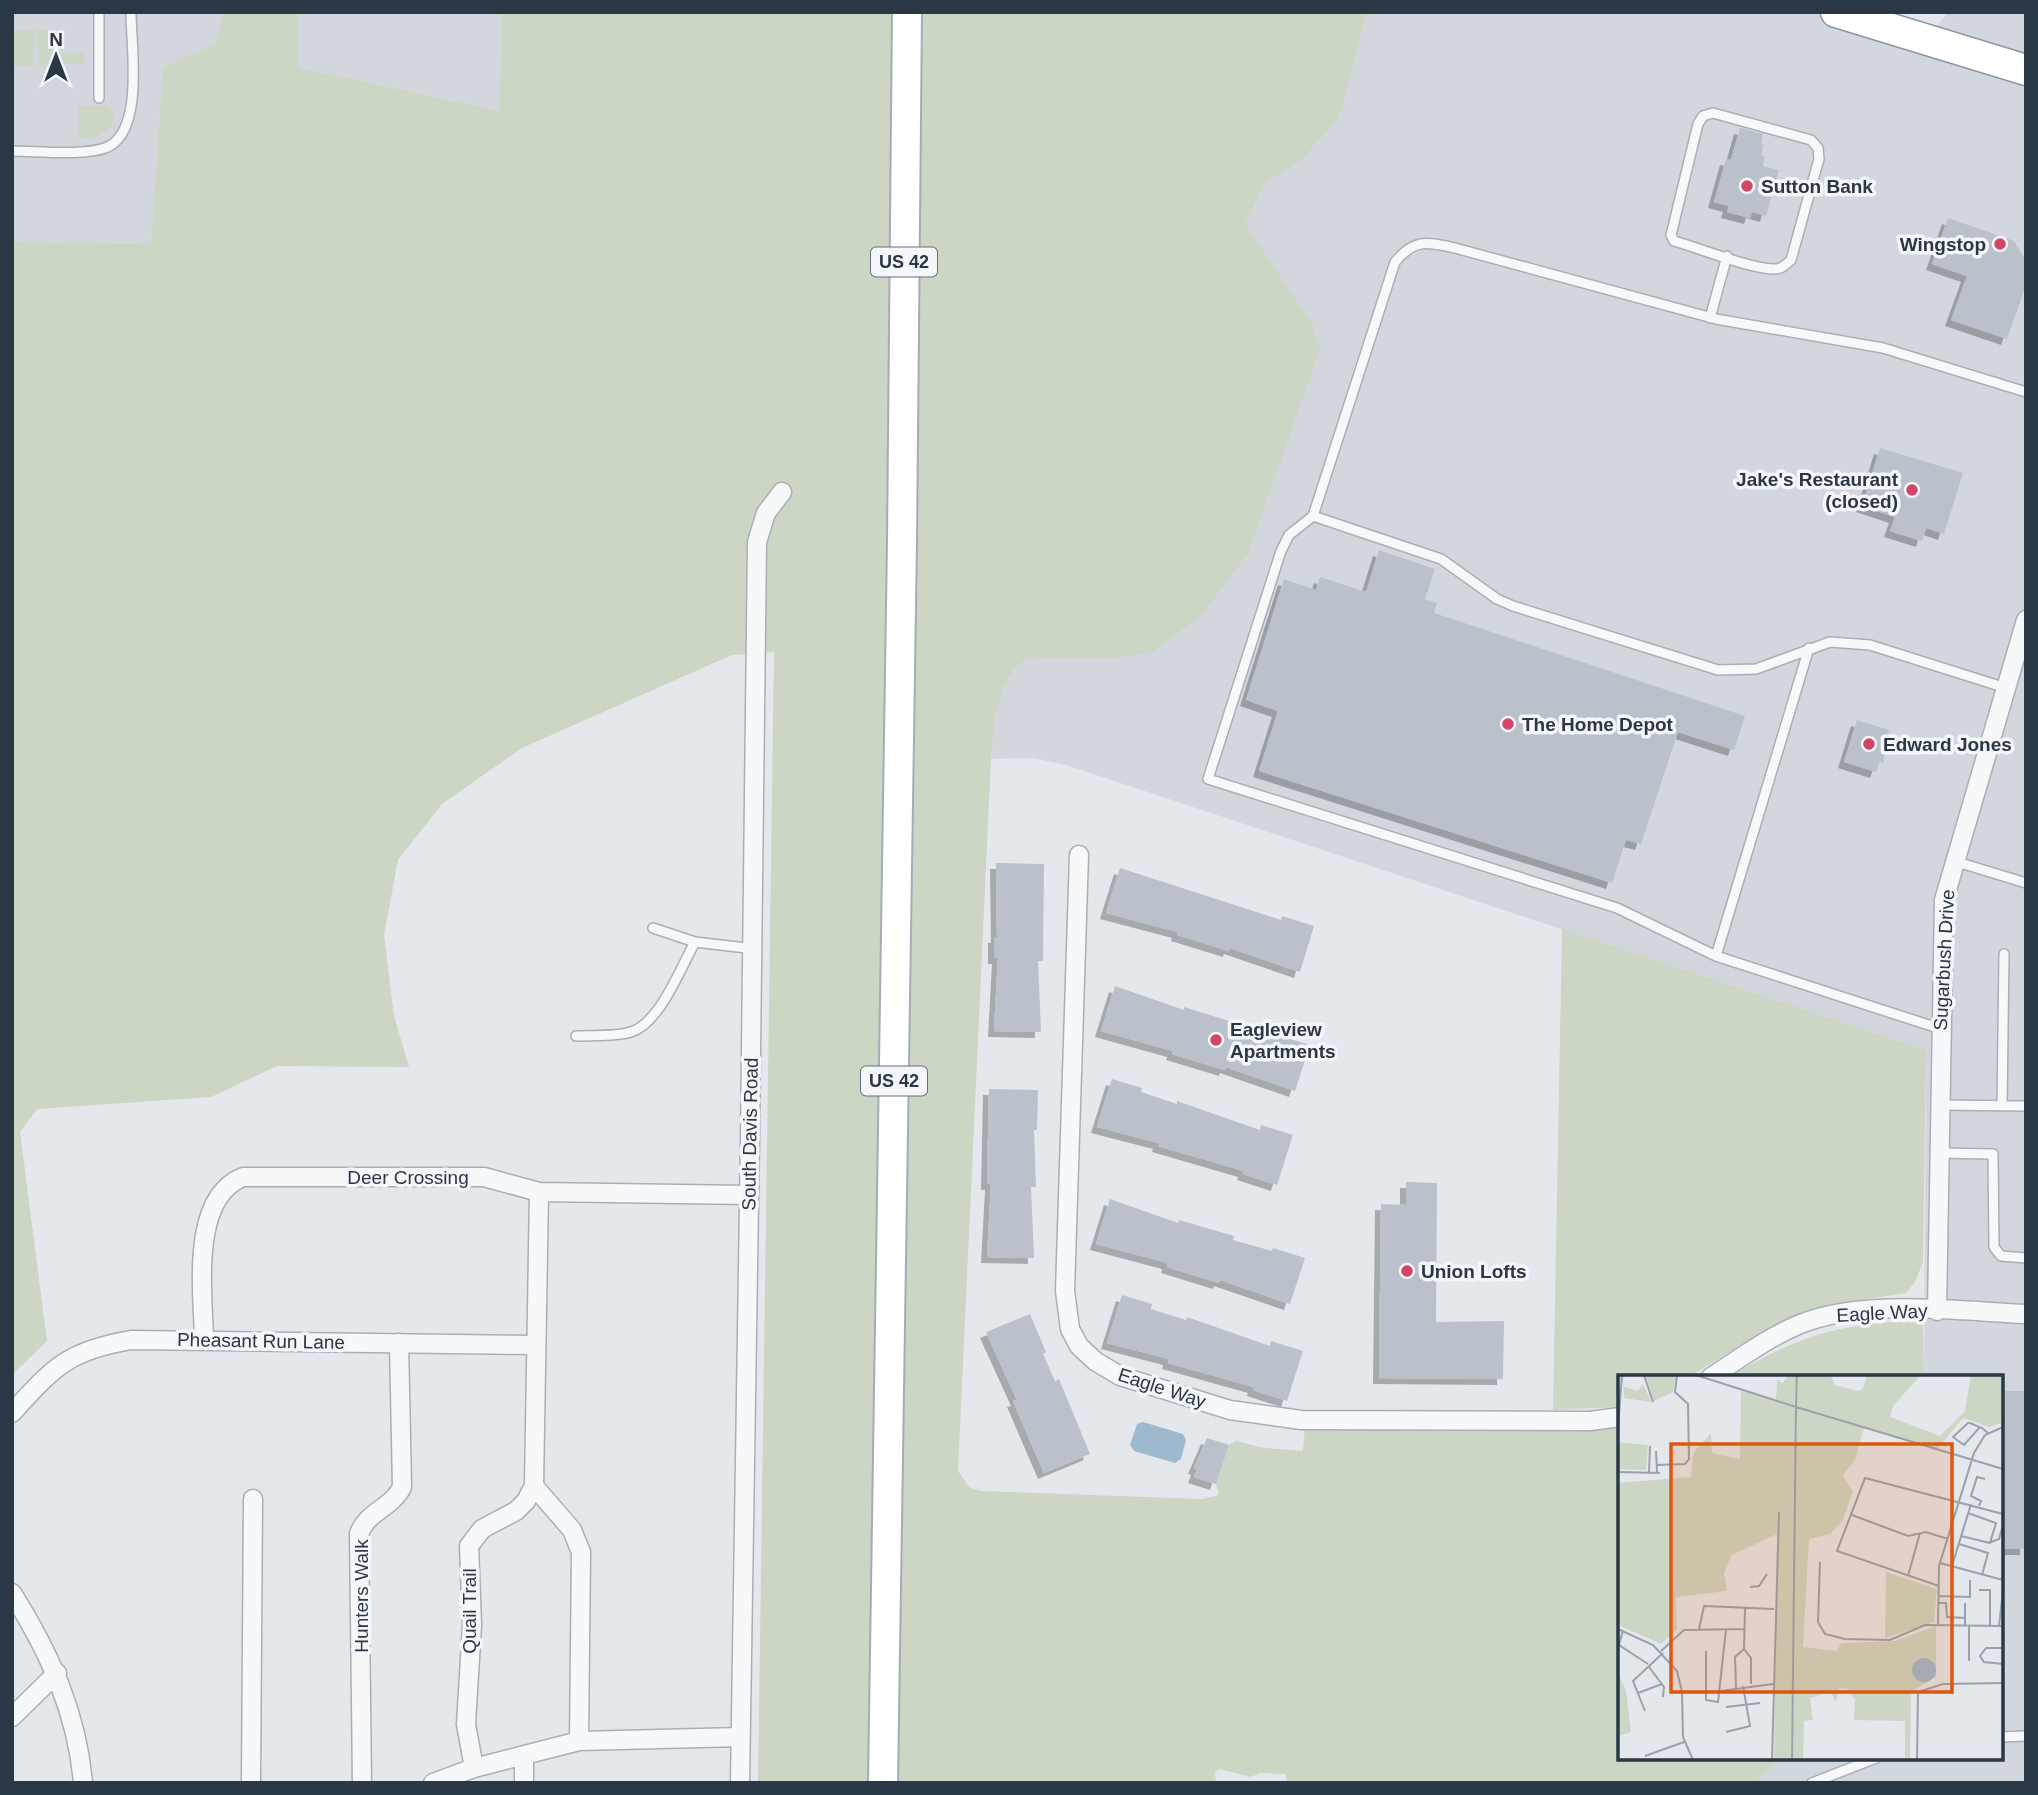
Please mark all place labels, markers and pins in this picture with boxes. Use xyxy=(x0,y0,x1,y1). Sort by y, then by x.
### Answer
place label: Sutton Bank xyxy=(1761,176,1873,197)
marker: Sutton Bank xyxy=(1739,178,1755,194)
place label: Wingstop xyxy=(1900,234,1986,255)
marker: Wingstop xyxy=(1992,236,2008,252)
place label: Jake's Restaurant (closed) xyxy=(1736,469,1899,512)
marker: Jake's Restaurant (closed) xyxy=(1904,482,1920,498)
place label: The Home Depot xyxy=(1522,714,1674,735)
marker: The Home Depot xyxy=(1500,716,1516,732)
place label: Edward Jones xyxy=(1883,734,2012,755)
marker: Edward Jones xyxy=(1861,736,1877,752)
place label: Eagleview Apartments xyxy=(1230,1019,1336,1062)
marker: Eagleview Apartments xyxy=(1208,1032,1224,1048)
place label: Union Lofts xyxy=(1421,1261,1527,1282)
marker: Union Lofts xyxy=(1399,1263,1415,1279)

